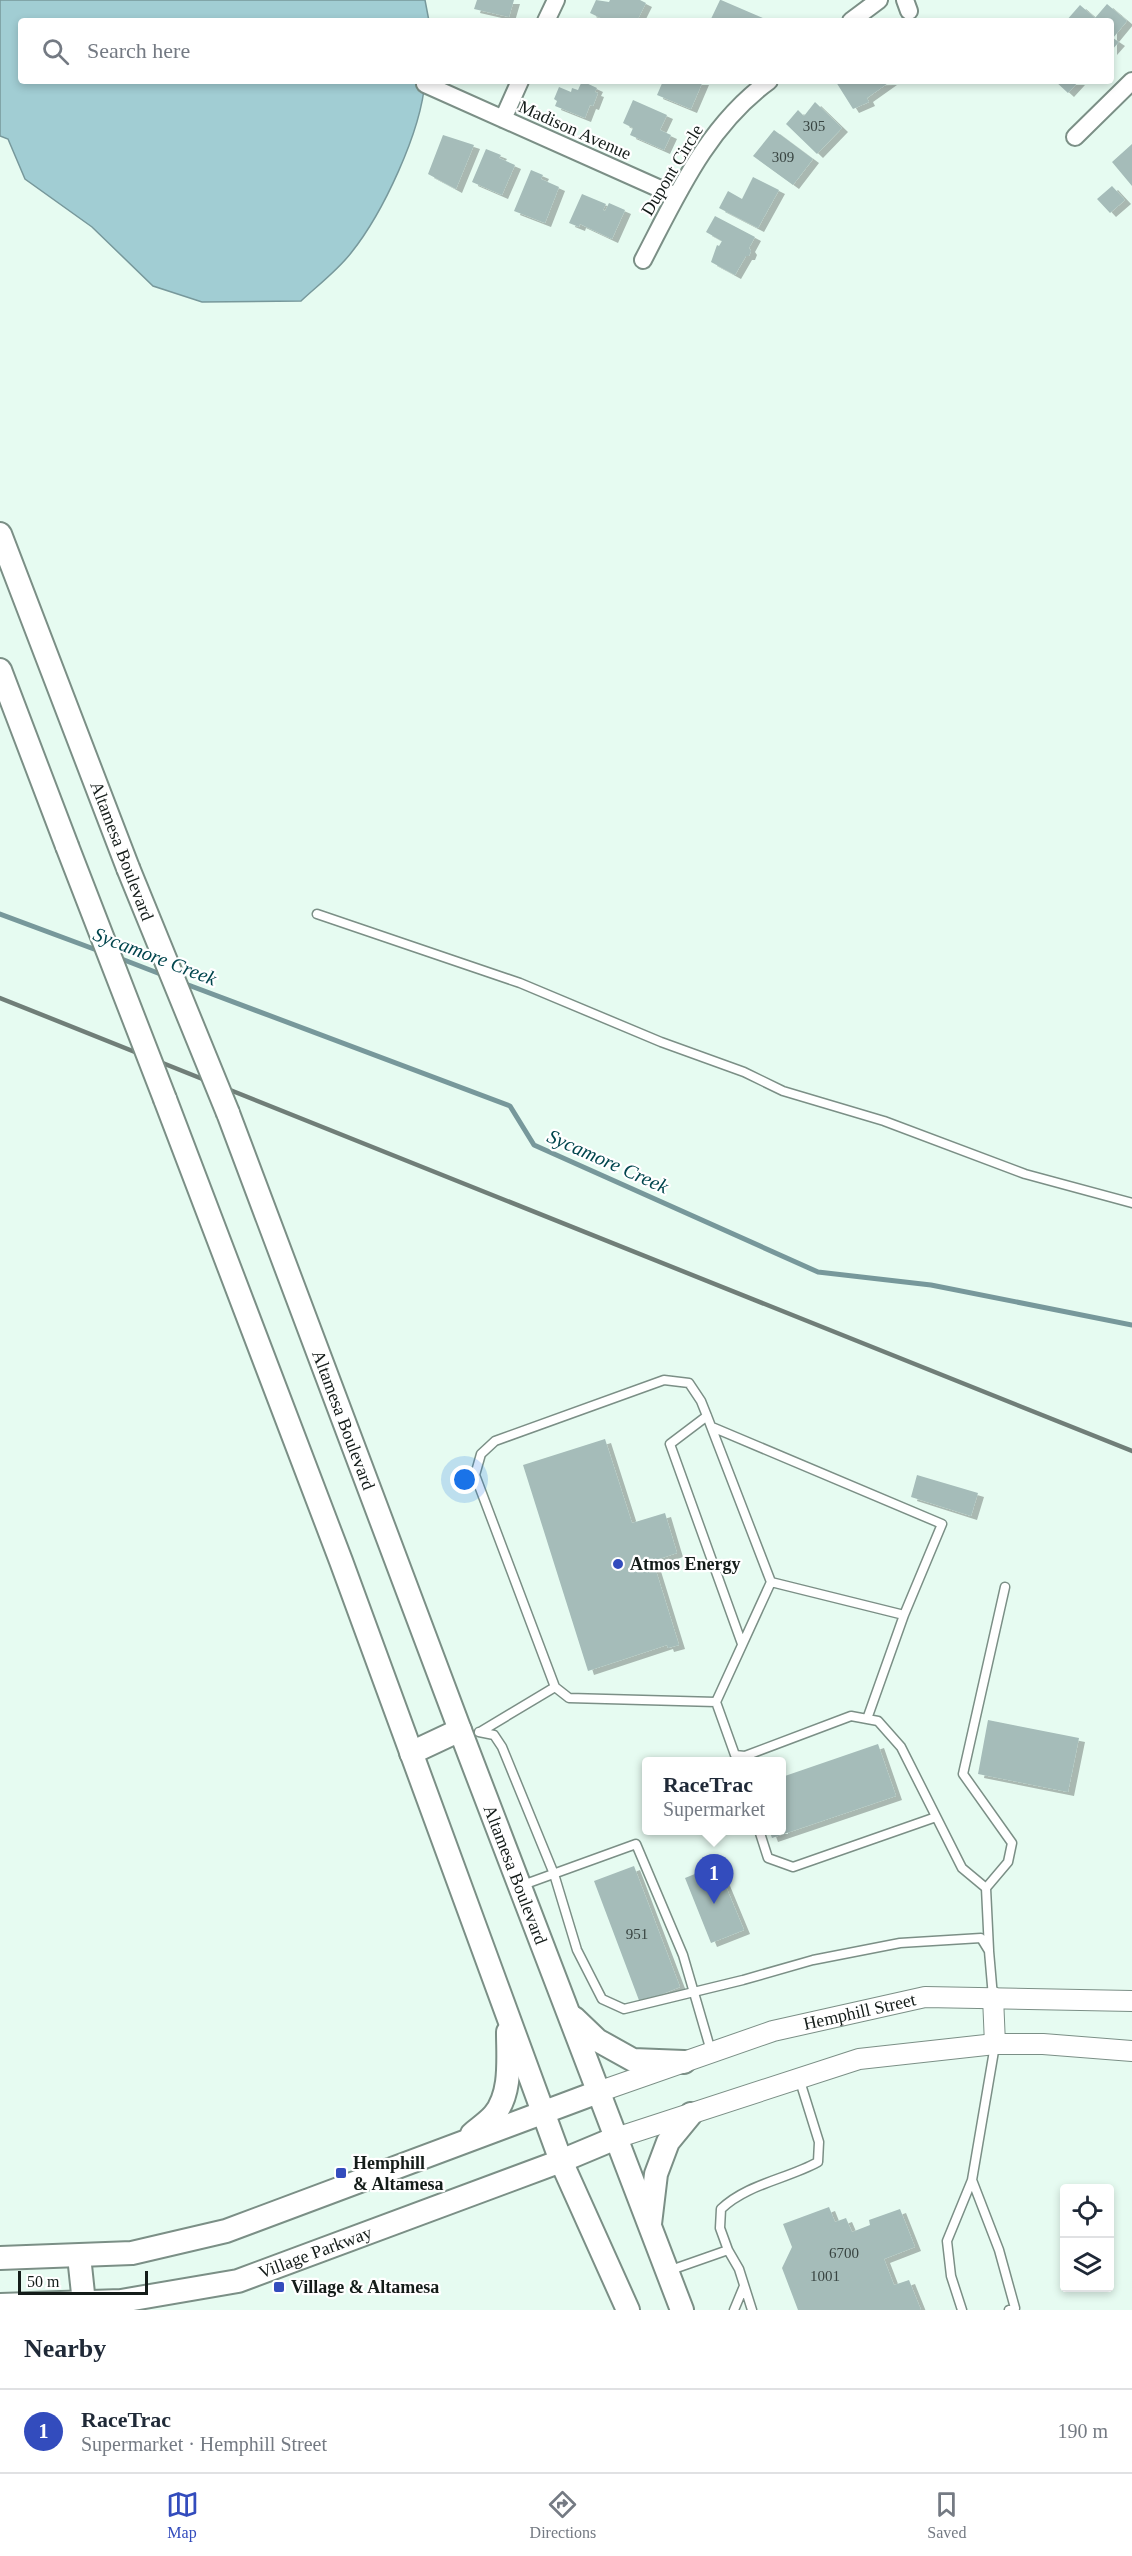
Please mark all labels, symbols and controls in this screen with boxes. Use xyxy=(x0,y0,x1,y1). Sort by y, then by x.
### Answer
search box xyxy=(18,18,1114,84)
icon: search xyxy=(39,35,72,68)
text: Search here xyxy=(87,38,190,63)
street label: Madison Avenue xyxy=(516,96,634,164)
house number: 305 xyxy=(803,118,825,134)
street label: Dupont Circle xyxy=(637,121,707,219)
house number: 309 xyxy=(772,149,794,165)
street label: Altamesa Boulevard xyxy=(86,779,158,923)
water label: Sycamore Creek xyxy=(90,922,221,991)
water label: Sycamore Creek xyxy=(544,1124,673,1199)
street label: Altamesa Boulevard xyxy=(308,1347,379,1493)
your location xyxy=(450,1465,479,1494)
place label: Atmos Energy xyxy=(630,1554,741,1574)
marker: Atmos Energy xyxy=(611,1557,625,1571)
popup xyxy=(642,1757,786,1835)
text: RaceTrac xyxy=(663,1772,753,1797)
text: Supermarket xyxy=(663,1798,765,1820)
street label: Altamesa Boulevard xyxy=(480,1802,551,1947)
pin: 1 xyxy=(694,1854,734,1904)
house number: 951 xyxy=(626,1926,648,1942)
street label: Hemphill Street xyxy=(801,1989,918,2034)
place label: Hemphill & Altamesa xyxy=(353,2153,443,2194)
marker: Hemphill & Altamesa xyxy=(334,2166,348,2180)
map controls xyxy=(1060,2184,1114,2292)
button: locate xyxy=(1060,2184,1114,2238)
street label: Village Parkway xyxy=(256,2222,375,2283)
button: layers xyxy=(1060,2238,1114,2292)
house number: 6700 xyxy=(829,2245,859,2261)
scale bar xyxy=(18,2268,148,2296)
house number: 1001 xyxy=(810,2268,840,2284)
text: 50 m xyxy=(27,2273,59,2290)
place label: Village & Altamesa xyxy=(291,2277,439,2297)
marker: Village & Altamesa xyxy=(272,2280,286,2294)
text: Nearby xyxy=(24,2334,106,2363)
text: RaceTrac xyxy=(81,2407,171,2432)
text: 1 xyxy=(39,2420,49,2442)
text: 190 m xyxy=(1057,2420,1108,2442)
text: Supermarket · Hemphill Street xyxy=(81,2433,327,2455)
tab: Map xyxy=(166,2488,199,2542)
tab: Directions xyxy=(530,2488,596,2542)
tab: Saved xyxy=(927,2488,966,2542)

